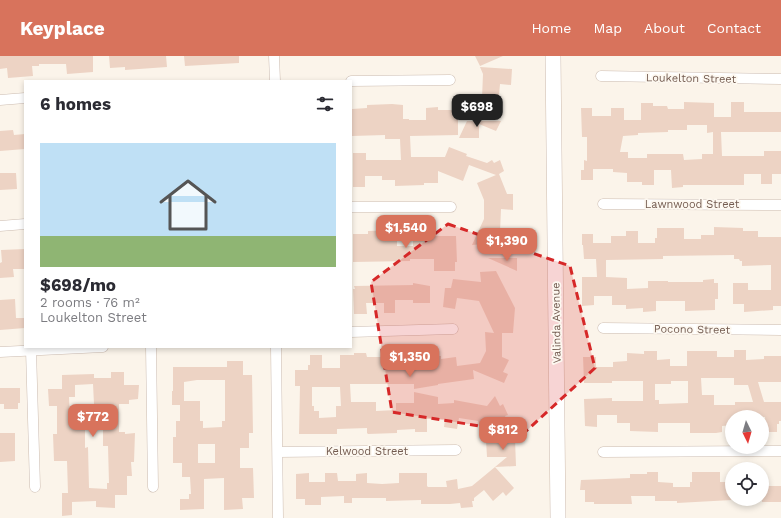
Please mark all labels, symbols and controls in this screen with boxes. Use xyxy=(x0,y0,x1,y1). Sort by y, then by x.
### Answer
text: Keyplace xyxy=(20,17,105,40)
text: Home xyxy=(531,20,571,36)
text: Map xyxy=(593,20,622,36)
text: About xyxy=(644,20,685,36)
text: Contact xyxy=(707,20,761,36)
street label: Loukelton Street xyxy=(646,71,737,86)
icon: filters xyxy=(314,93,336,115)
text: 6 homes xyxy=(40,94,111,114)
pin: $698 xyxy=(453,94,501,128)
text: $698 xyxy=(461,99,493,114)
icon: home xyxy=(152,169,224,241)
street label: Lawnwood Street xyxy=(645,198,740,211)
pin: $1,540 xyxy=(373,215,439,249)
text: $1,540 xyxy=(385,220,427,235)
pin: $1,390 xyxy=(474,228,540,262)
text: $1,390 xyxy=(486,233,528,248)
text: $698/mo xyxy=(40,275,116,295)
street label: Valinda Avenue xyxy=(549,282,564,364)
text: 2 rooms · 76 m² xyxy=(40,295,140,310)
text: Loukelton Street xyxy=(40,310,147,325)
street label: Pocono Street xyxy=(654,322,731,337)
pin: $1,350 xyxy=(377,344,443,378)
text: $1,350 xyxy=(389,349,431,364)
pin: $772 xyxy=(69,404,117,438)
text: $772 xyxy=(77,409,109,424)
north arrow xyxy=(725,410,769,454)
map controls xyxy=(725,410,769,506)
pin: $812 xyxy=(479,417,527,451)
text: $812 xyxy=(488,422,518,437)
street label: Kelwood Street xyxy=(326,445,409,458)
button: locate xyxy=(725,462,769,506)

